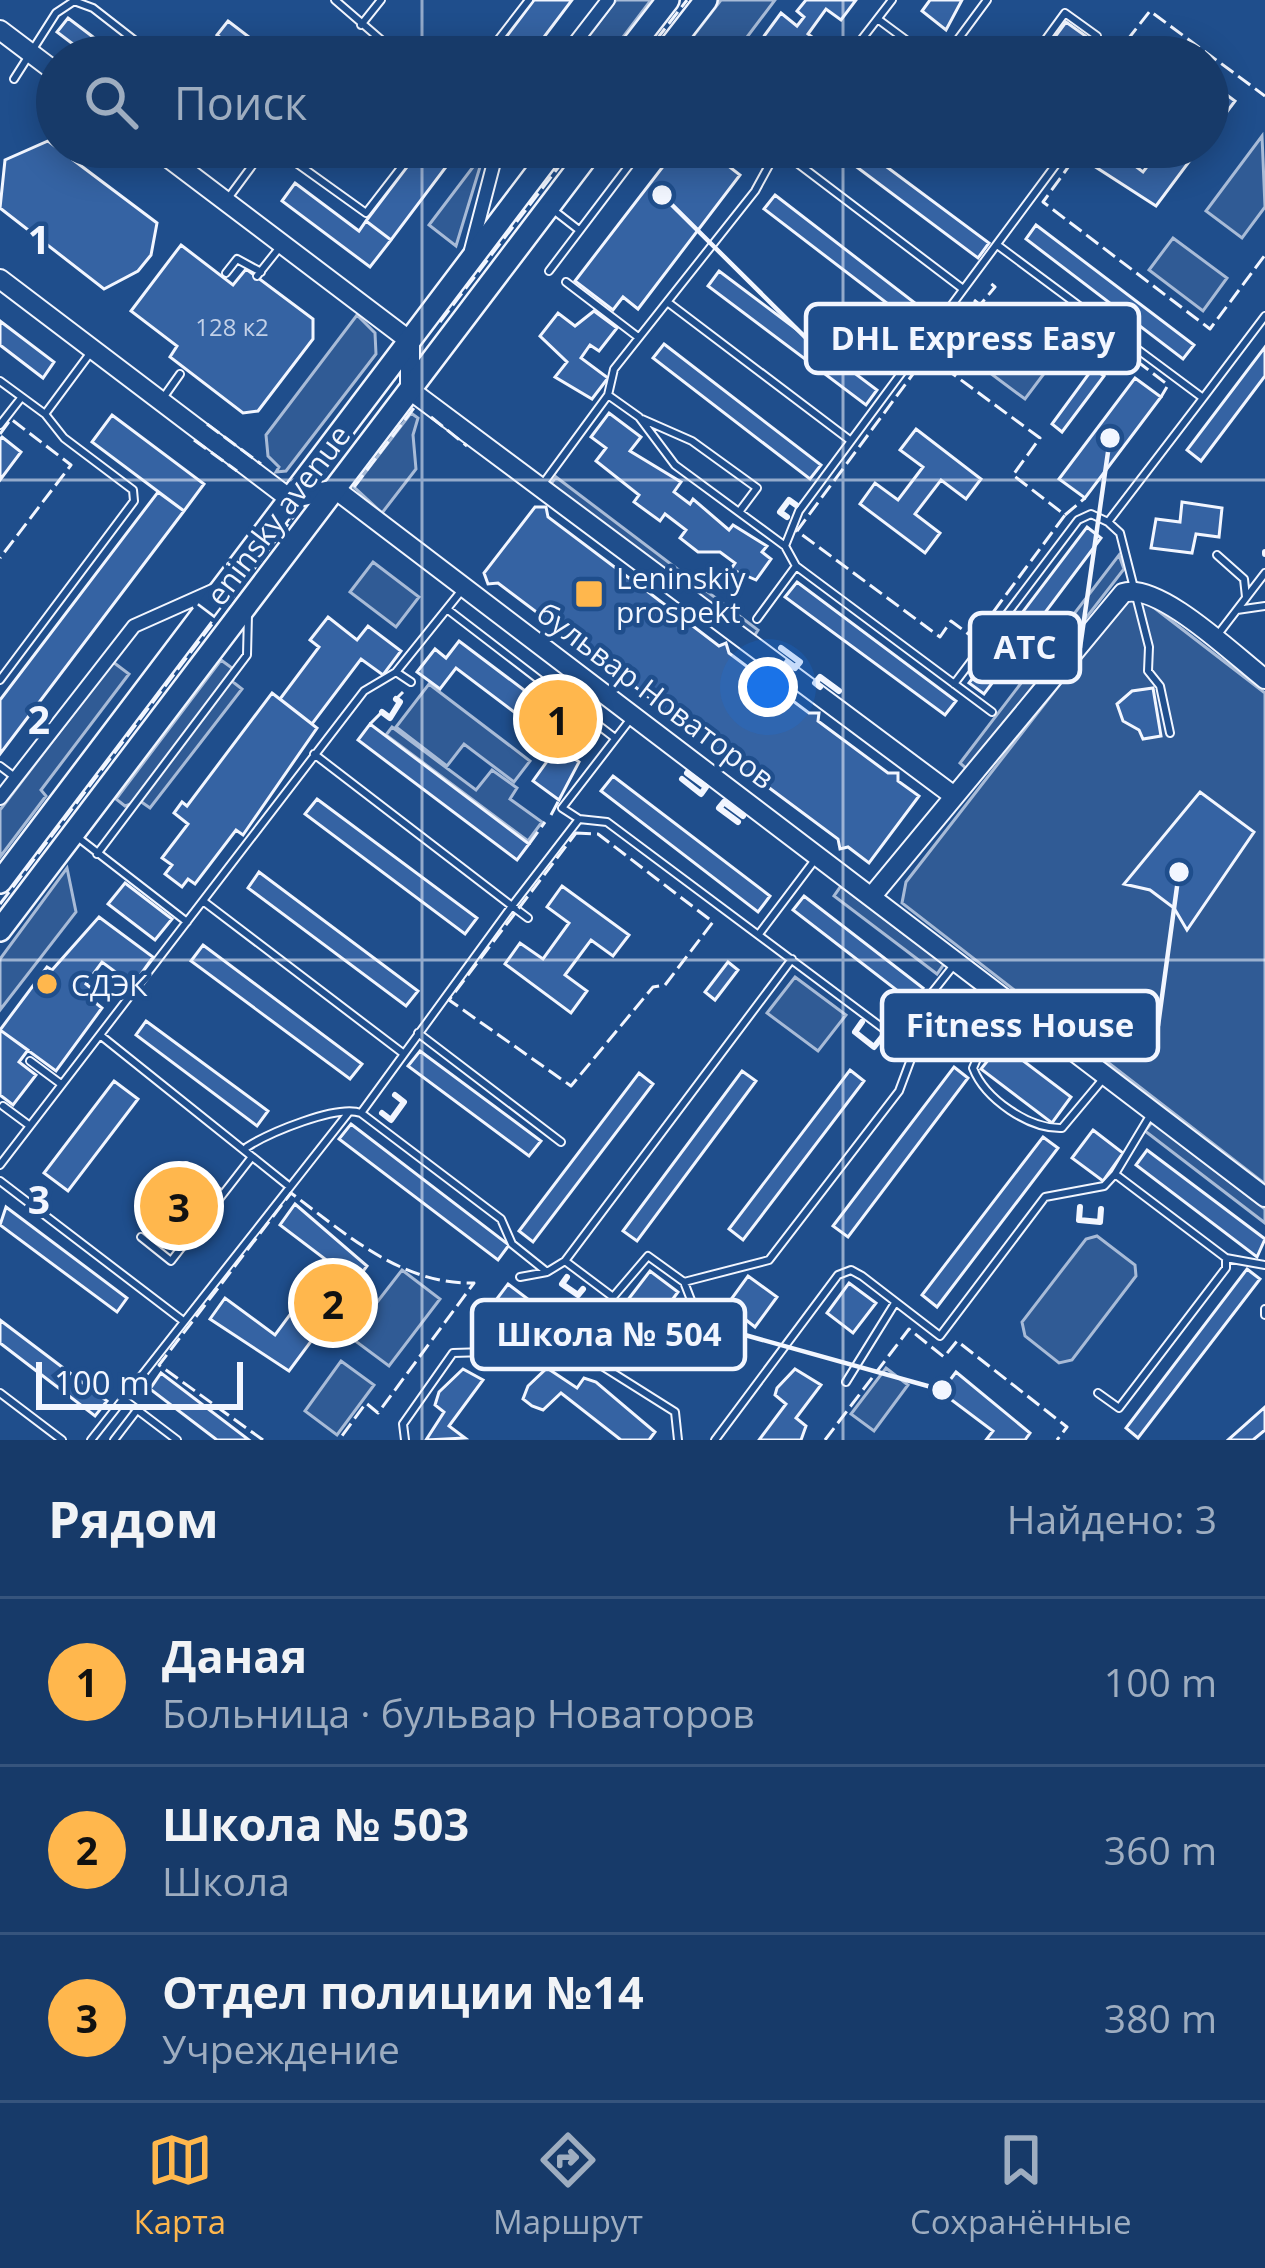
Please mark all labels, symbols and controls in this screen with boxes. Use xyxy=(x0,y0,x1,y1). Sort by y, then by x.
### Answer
search box xyxy=(36,36,1229,168)
icon: search xyxy=(78,69,144,135)
text: Поиск xyxy=(174,72,307,133)
text: 1 xyxy=(28,212,50,265)
callout: DHL Express Easy xyxy=(806,304,1139,373)
house number: 128 к2 xyxy=(195,310,269,343)
text: DHL Express Easy xyxy=(831,315,1116,360)
street label: Leninsky avenue xyxy=(187,416,359,626)
place label: Leninskiy prospekt xyxy=(616,557,747,632)
marker: Leninskiy prospekt xyxy=(573,578,605,610)
street label: бульвар Новаторов xyxy=(529,592,783,798)
callout: АТС xyxy=(970,613,1080,682)
text: АТС xyxy=(994,624,1056,669)
your location xyxy=(738,657,798,717)
pin: 1 xyxy=(519,674,597,764)
text: 2 xyxy=(28,692,50,745)
place label: СДЭК xyxy=(71,964,148,1005)
marker: СДЭК xyxy=(34,971,60,997)
callout: Fitness House xyxy=(882,991,1158,1060)
text: Fitness House xyxy=(906,1002,1134,1047)
pin: 3 xyxy=(140,1161,218,1251)
text: 3 xyxy=(28,1172,50,1225)
pin: 2 xyxy=(294,1258,372,1348)
callout: Школа № 504 xyxy=(472,1300,745,1369)
text: Школа № 504 xyxy=(496,1311,722,1356)
scale bar xyxy=(36,1356,243,1409)
text: 100 m xyxy=(54,1360,150,1405)
text: Рядом xyxy=(48,1483,219,1553)
text: Найдено: 3 xyxy=(1007,1492,1217,1545)
text: Даная xyxy=(162,1625,307,1686)
text: 1 xyxy=(76,1655,98,1708)
text: 100 m xyxy=(1104,1655,1217,1708)
text: Больница · бульвар Новаторов xyxy=(162,1686,755,1739)
text: Школа № 503 xyxy=(162,1793,469,1854)
text: 2 xyxy=(76,1823,98,1876)
text: 360 m xyxy=(1104,1823,1217,1876)
text: Школа xyxy=(162,1854,290,1907)
text: Отдел полиции №14 xyxy=(162,1961,644,2022)
text: 3 xyxy=(76,1991,98,2044)
text: 380 m xyxy=(1104,1991,1217,2044)
text: Учреждение xyxy=(162,2022,400,2075)
tab: Карта xyxy=(134,2127,226,2244)
tab: Маршрут xyxy=(493,2127,643,2244)
tab: Сохранённые xyxy=(910,2127,1131,2244)

